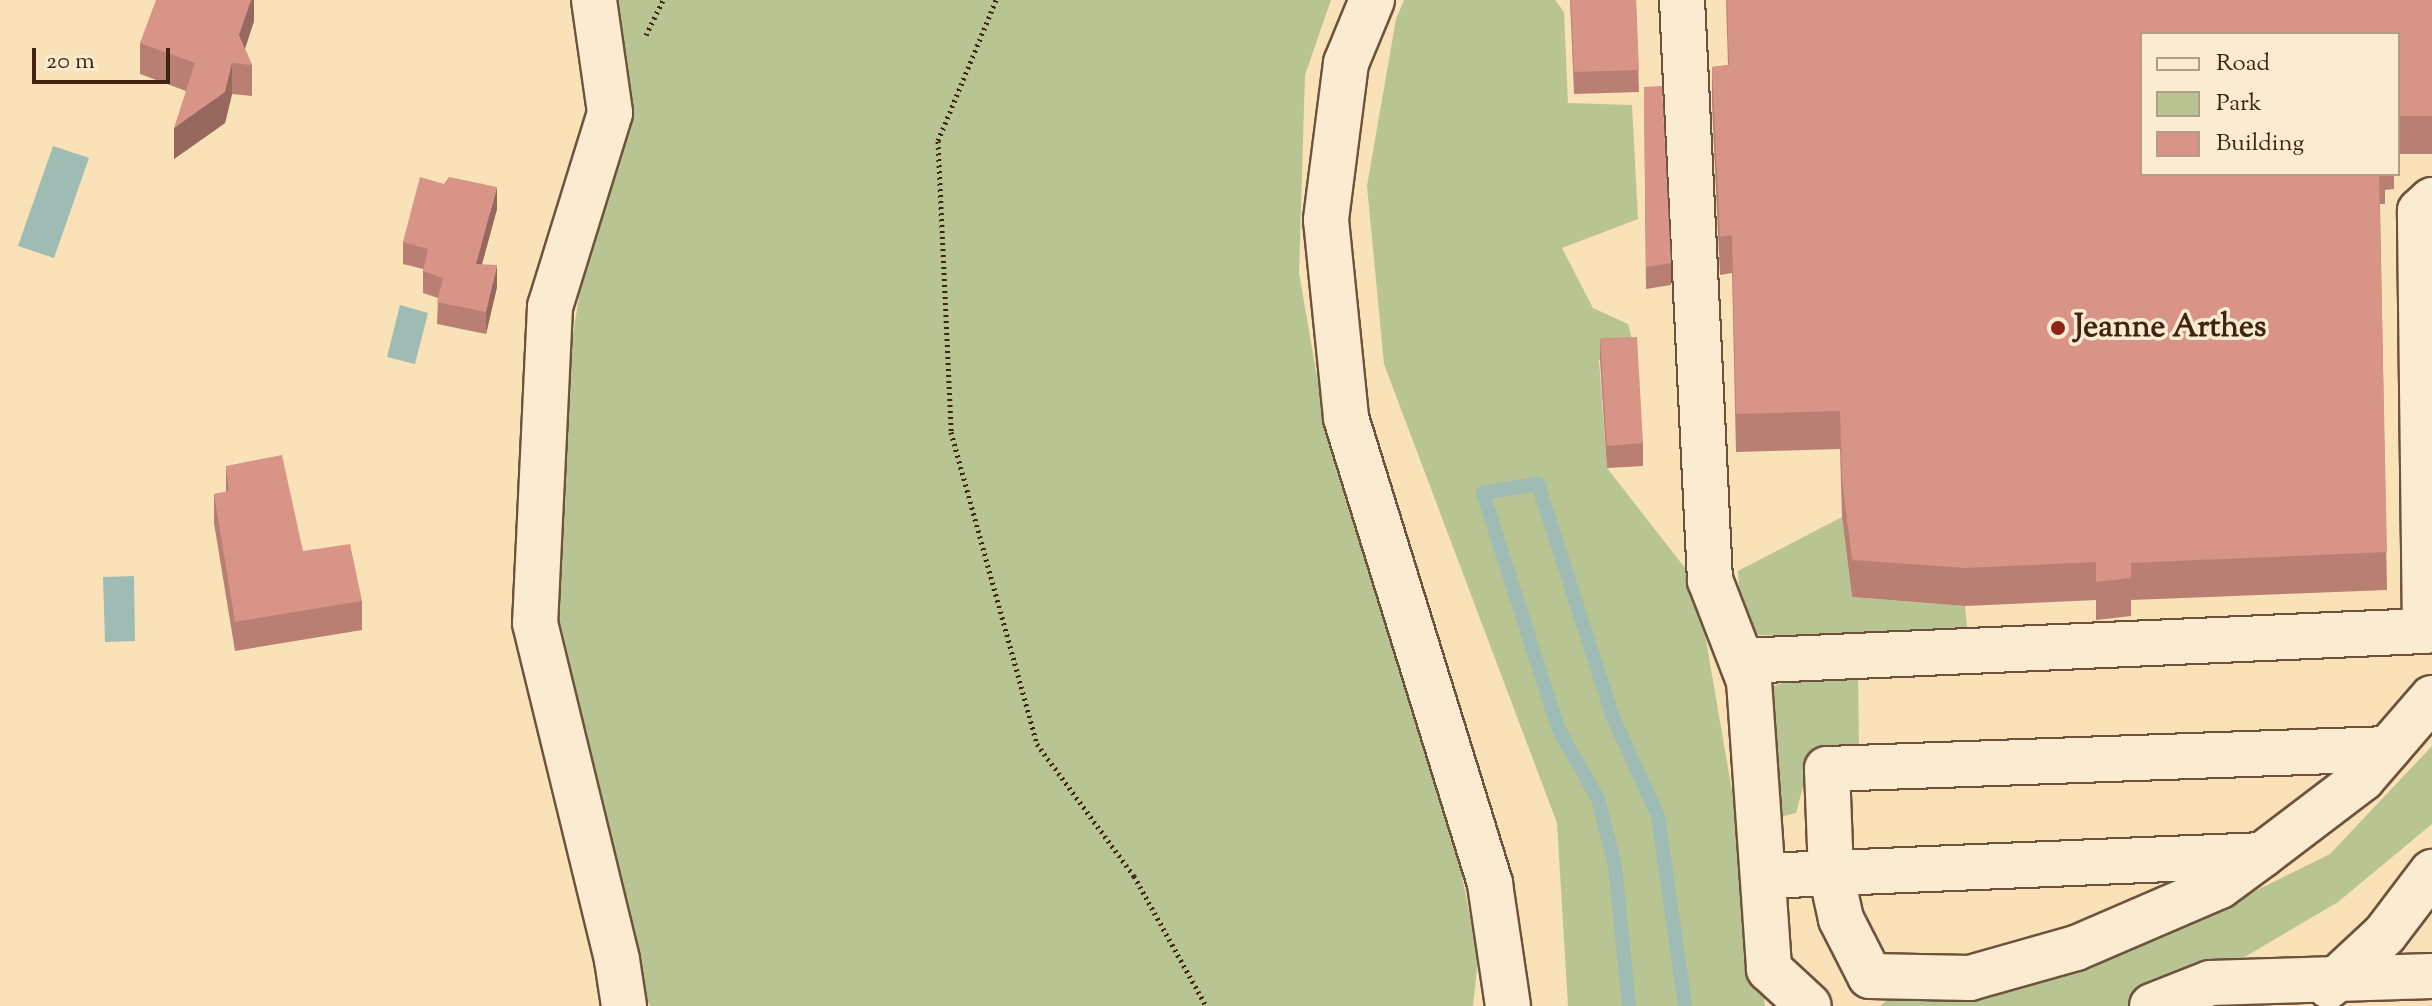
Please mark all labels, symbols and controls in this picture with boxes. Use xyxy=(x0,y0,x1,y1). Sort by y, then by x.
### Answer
scale bar xyxy=(36,32,174,82)
legend xyxy=(2140,32,2400,176)
text: 20 m xyxy=(46,45,95,79)
text: Road xyxy=(2216,47,2270,81)
text: Park xyxy=(2216,87,2262,121)
text: Building xyxy=(2216,127,2304,161)
place label: Jeanne Arthes xyxy=(2074,309,2266,347)
marker: Jeanne Arthes xyxy=(2049,319,2067,337)

